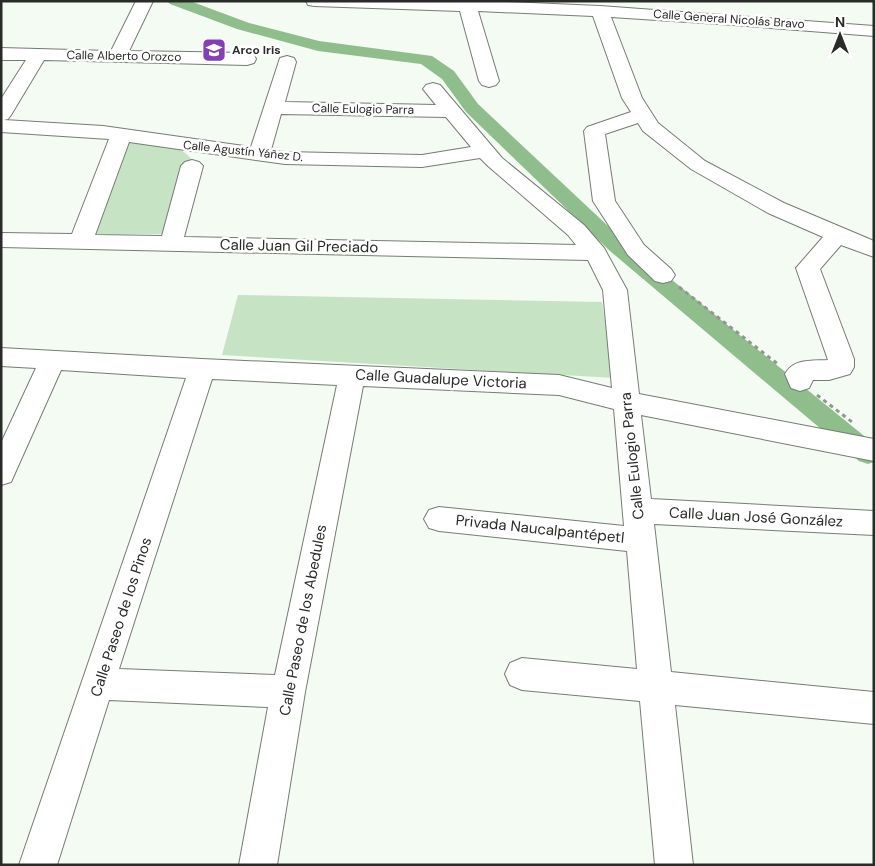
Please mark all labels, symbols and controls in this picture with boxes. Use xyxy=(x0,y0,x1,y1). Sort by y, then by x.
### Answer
street label: Calle General Nicolás Bravo xyxy=(653,6,805,32)
north arrow xyxy=(815,10,865,60)
text: N xyxy=(835,13,845,31)
school or university icon: Arco Iris xyxy=(201,37,227,63)
place label: Arco Iris xyxy=(232,42,281,58)
street label: Calle Alberto Orozco xyxy=(66,47,182,65)
street label: Calle Eulogio Parra xyxy=(312,100,414,118)
street label: Calle Agustín Yáñez D. xyxy=(182,137,304,165)
street label: Calle Juan Gil Preciado xyxy=(220,235,378,257)
street label: Calle Guadalupe Victoria xyxy=(355,365,527,393)
street label: Calle Eulogio Parra xyxy=(615,391,649,521)
street label: Calle Juan José González xyxy=(669,502,844,532)
street label: Privada Naucalpantépetl xyxy=(455,510,625,548)
street label: Calle Paseo de los Abedules xyxy=(275,523,331,717)
street label: Calle Paseo de los Pinos xyxy=(86,535,156,699)

